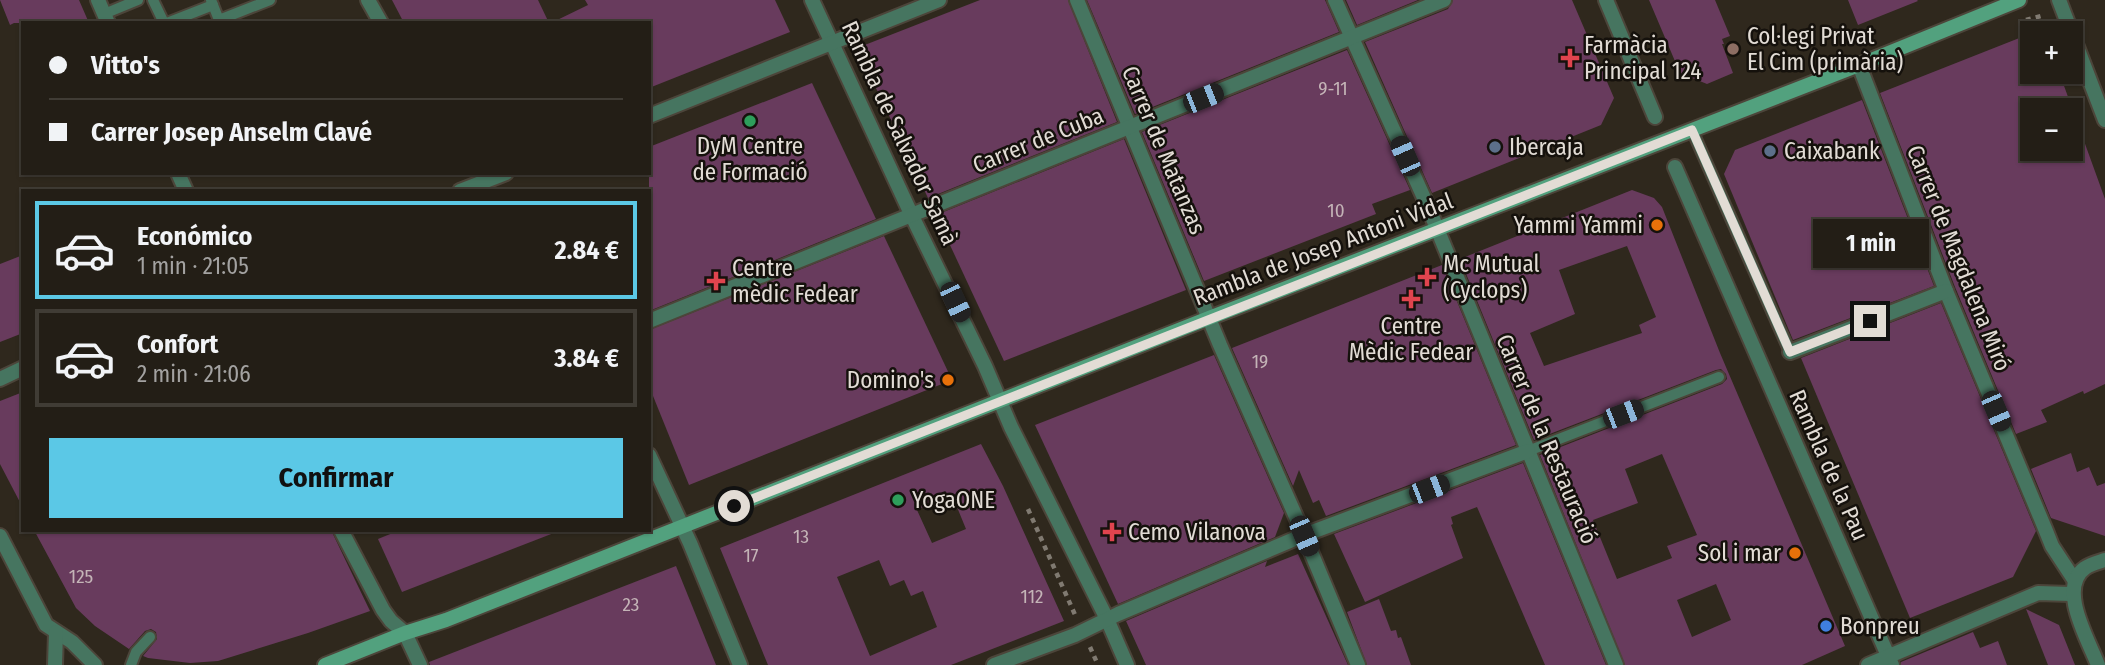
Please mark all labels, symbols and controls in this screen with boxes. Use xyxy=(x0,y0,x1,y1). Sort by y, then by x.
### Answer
street label: Rambla de Salvador Samà xyxy=(836,16,964,250)
map controls xyxy=(2020,21,2083,161)
button: + xyxy=(2020,21,2083,84)
place label: Col·legi Privat El Cim (primària) xyxy=(1747,22,1903,76)
place label: Farmàcia Principal 124 xyxy=(1584,31,1701,85)
marker: Col·legi Privat El Cim (primària) xyxy=(1725,41,1741,57)
text: Vitto's xyxy=(91,50,160,81)
marker: Farmàcia Principal 124 xyxy=(1562,50,1578,66)
street label: Carrer de Matanzas xyxy=(1116,62,1212,239)
house number: 9-11 xyxy=(1318,77,1348,100)
car xyxy=(1180,80,1227,116)
button: − xyxy=(2020,98,2083,161)
street label: Carrer de Cuba xyxy=(968,101,1108,179)
marker: DyM Centre de Formació xyxy=(742,113,758,129)
text: Carrer Josep Anselm Clavé xyxy=(91,117,372,148)
place label: DyM Centre de Formació xyxy=(692,132,808,186)
car xyxy=(1387,133,1424,179)
place label: Ibercaja xyxy=(1509,133,1584,161)
place label: Caixabank xyxy=(1784,137,1880,165)
marker: Ibercaja xyxy=(1487,139,1503,155)
street label: Carrer de Magdalena Miró xyxy=(1901,141,2017,375)
marker: Caixabank xyxy=(1762,143,1778,159)
street label: Rambla de Josep Antoni Vidal xyxy=(1189,186,1457,312)
house number: 10 xyxy=(1327,199,1345,222)
place label: Yammi Yammi xyxy=(1513,211,1643,239)
marker: Yammi Yammi xyxy=(1649,217,1665,233)
icon: car xyxy=(53,219,116,282)
callout: 1 min xyxy=(1812,219,1928,268)
text: Económico xyxy=(137,221,252,252)
text: 1 min xyxy=(1846,229,1896,257)
text: 2.84 € xyxy=(555,235,619,266)
place label: Mc Mutual (Cyclops) xyxy=(1443,250,1540,304)
text: 1 min · 21:05 xyxy=(137,252,249,280)
place label: Centre mèdic Fedear xyxy=(732,254,858,308)
marker: Mc Mutual (Cyclops) xyxy=(1417,267,1437,287)
marker: Centre mèdic Fedear xyxy=(706,271,726,291)
car xyxy=(937,279,974,325)
marker: Centre Mèdic Fedear xyxy=(1401,289,1421,309)
route end xyxy=(1854,305,1886,337)
place label: Centre Mèdic Fedear xyxy=(1349,312,1473,366)
icon: car xyxy=(53,327,116,390)
text: Confort xyxy=(137,329,218,360)
street label: Carrer de la Restauració xyxy=(1490,330,1604,548)
text: 3.84 € xyxy=(554,343,619,374)
house number: 19 xyxy=(1252,350,1268,373)
text: 2 min · 21:06 xyxy=(137,360,251,388)
place label: Domino's xyxy=(847,366,934,394)
marker: Domino's xyxy=(940,372,956,388)
street label: Rambla de la Pau xyxy=(1783,385,1875,545)
car xyxy=(1979,388,2014,434)
car xyxy=(1600,397,1647,431)
button: Confirmar xyxy=(49,438,623,518)
car xyxy=(1406,472,1453,506)
place label: YogaONE xyxy=(912,486,995,514)
route start xyxy=(718,490,750,522)
marker: YogaONE xyxy=(890,492,906,508)
car xyxy=(1287,513,1322,559)
place label: Cemo Vilanova xyxy=(1128,518,1266,546)
marker: Cemo Vilanova xyxy=(1102,522,1122,542)
house number: 13 xyxy=(793,525,809,548)
place label: Sol i mar xyxy=(1698,539,1781,567)
house number: 17 xyxy=(743,544,759,567)
marker: Sol i mar xyxy=(1787,545,1803,561)
house number: 125 xyxy=(69,565,93,588)
house number: 112 xyxy=(1021,585,1043,608)
house number: 23 xyxy=(623,593,639,616)
place label: Bonpreu xyxy=(1840,612,1920,640)
marker: Bonpreu xyxy=(1818,618,1834,634)

